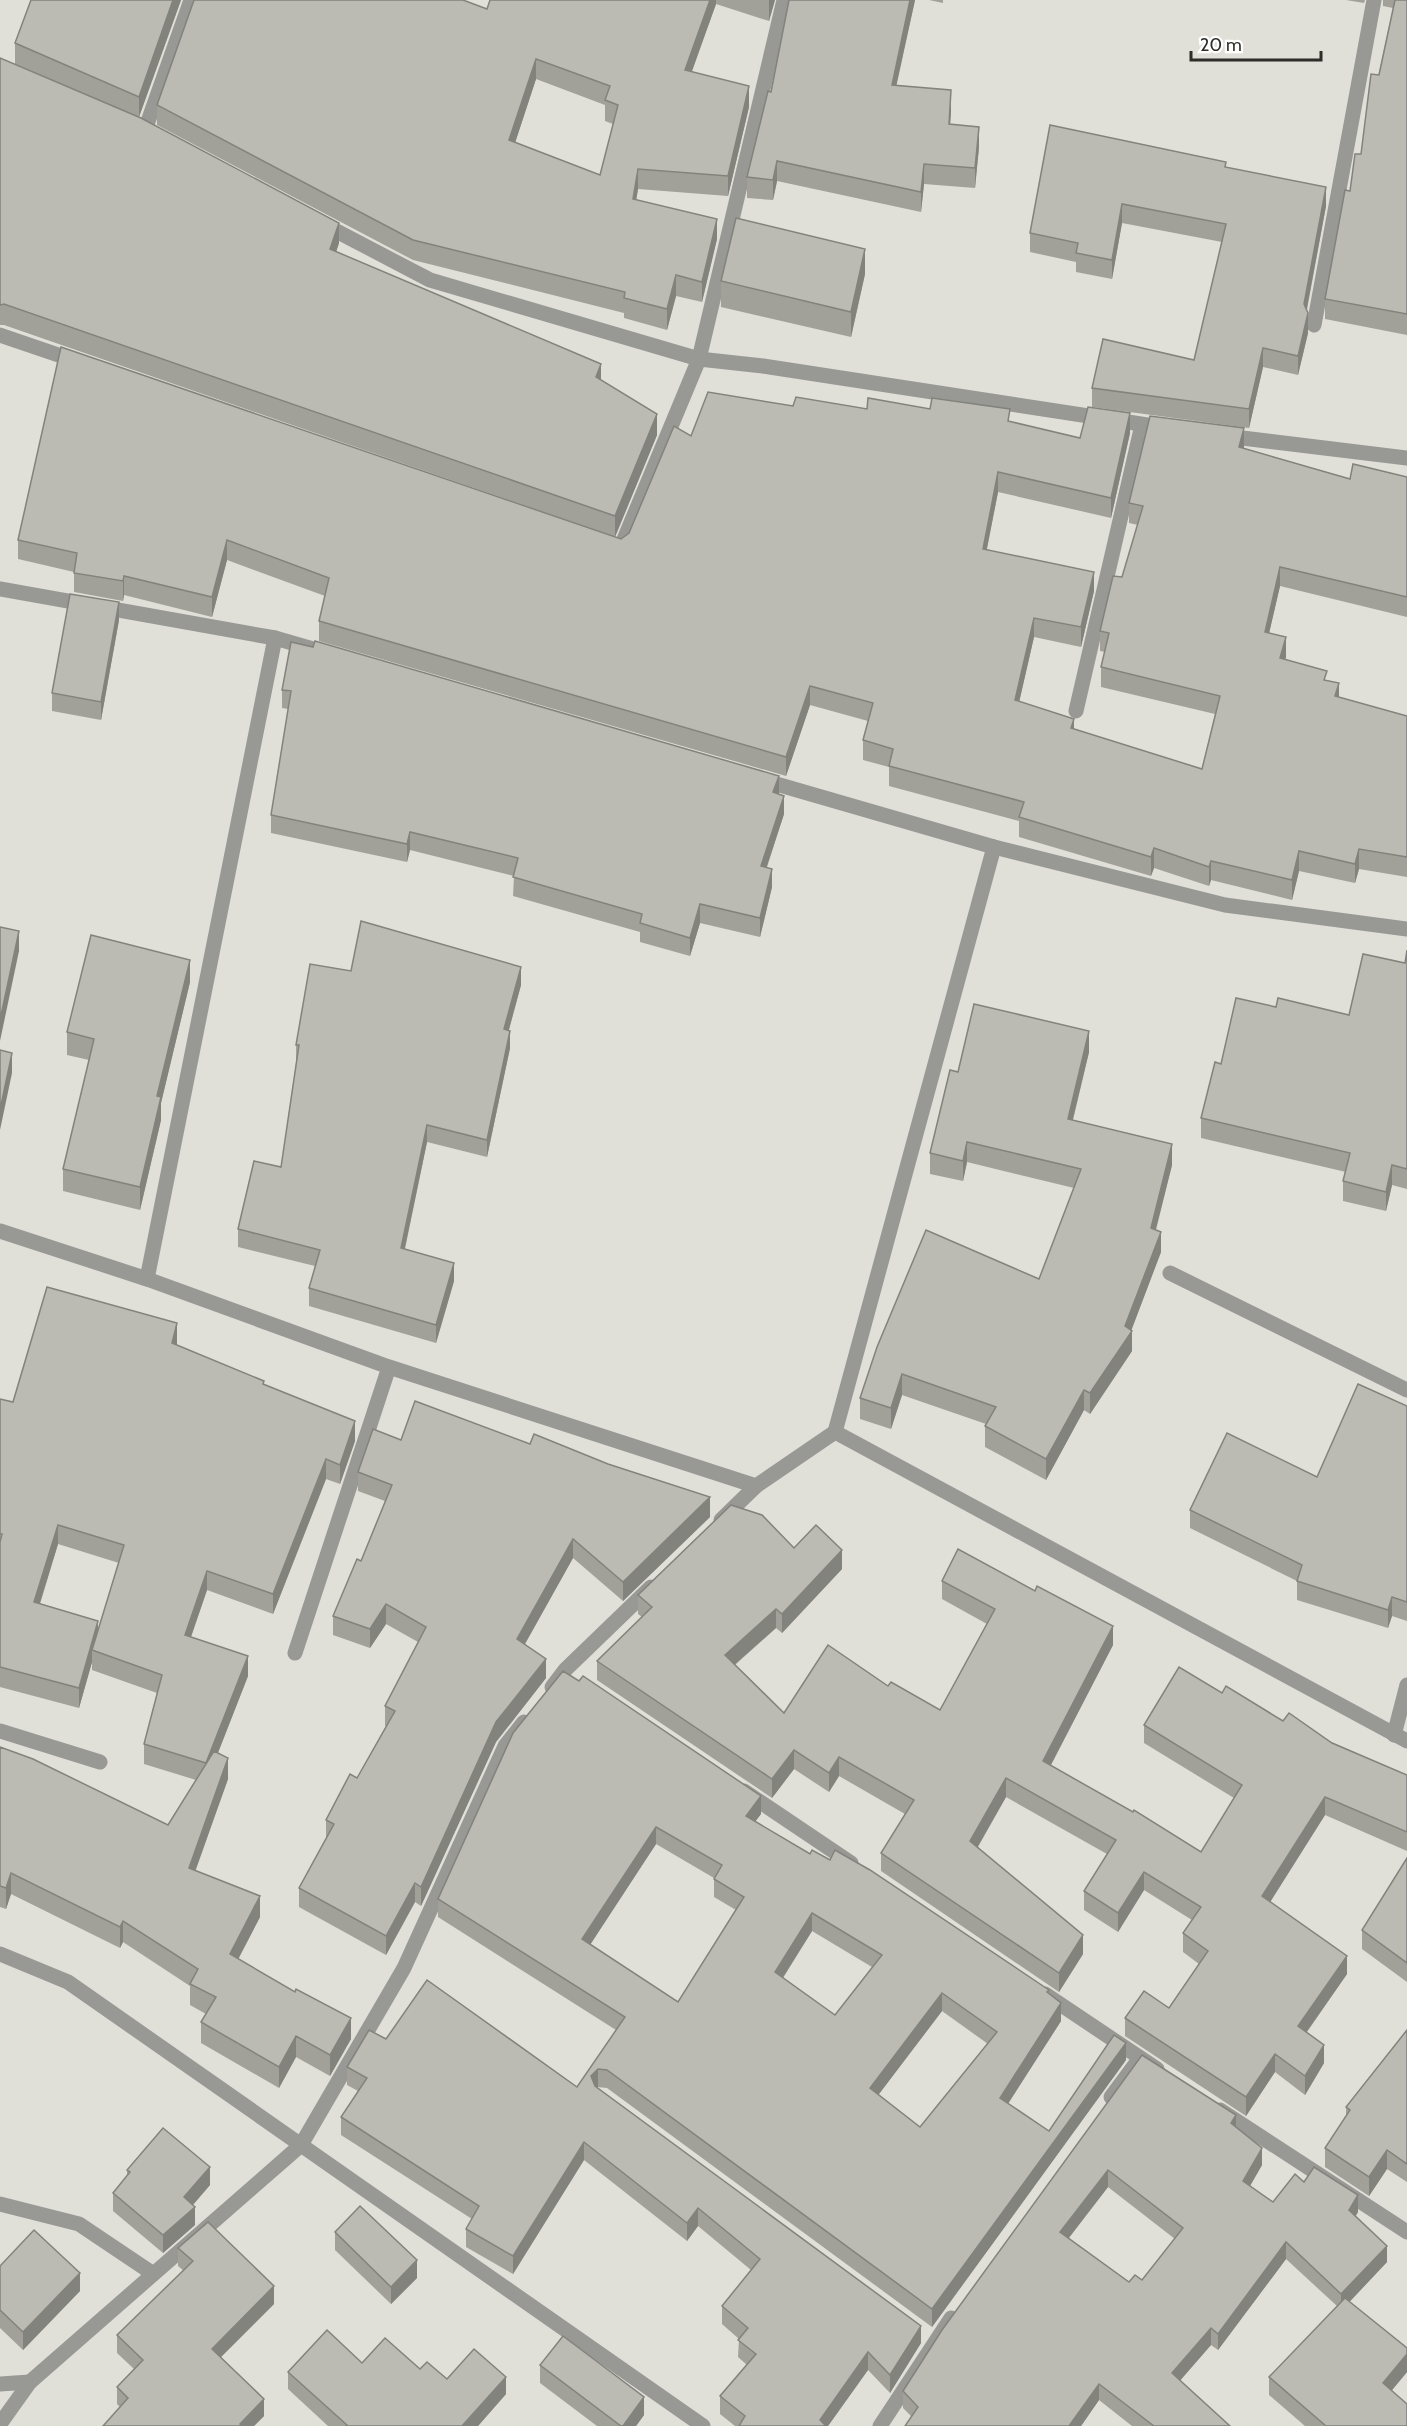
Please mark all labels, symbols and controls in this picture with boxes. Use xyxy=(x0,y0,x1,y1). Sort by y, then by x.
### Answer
scale bar xyxy=(1191,24,1322,62)
text: 20 m xyxy=(1200,34,1242,56)

